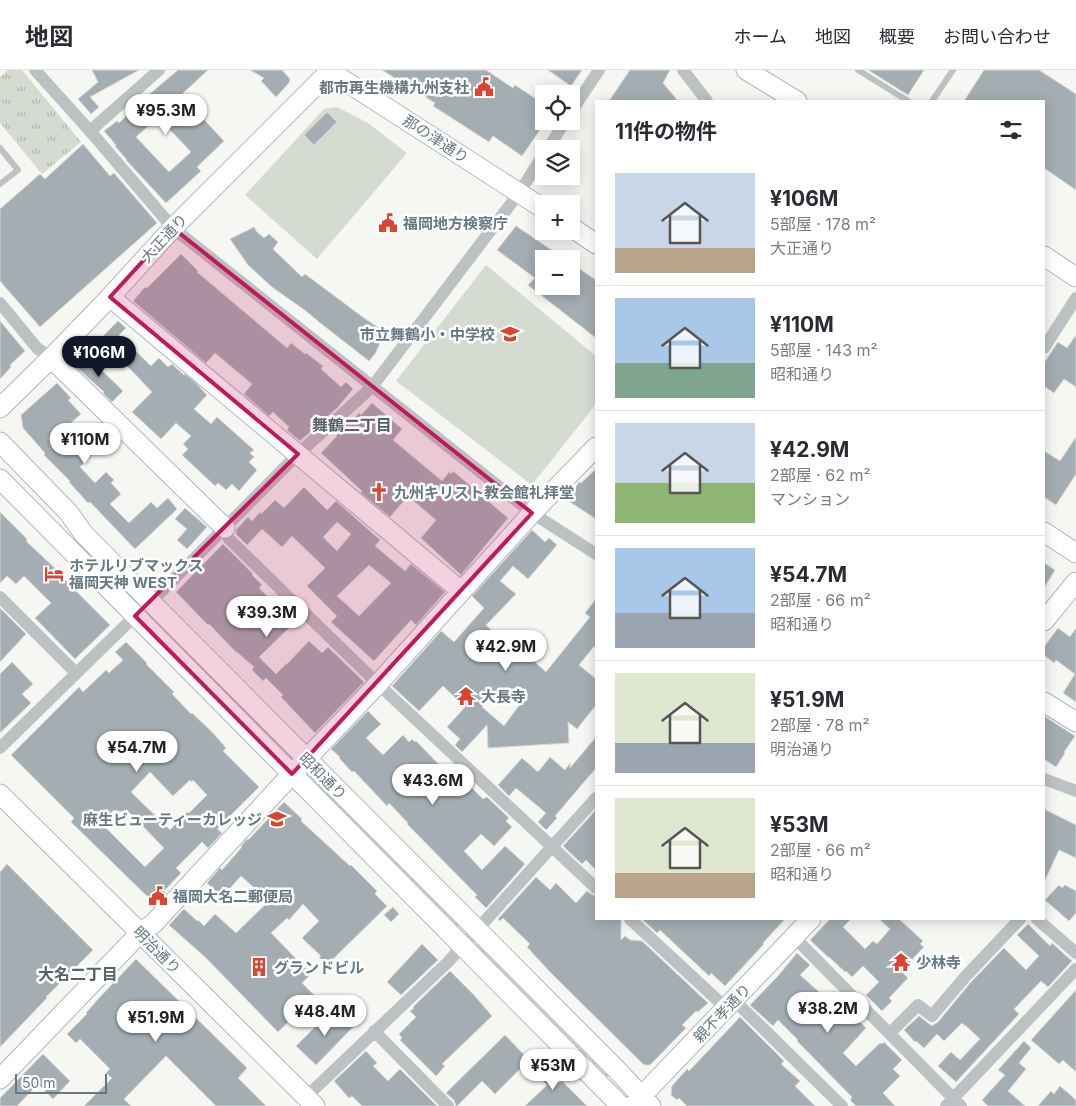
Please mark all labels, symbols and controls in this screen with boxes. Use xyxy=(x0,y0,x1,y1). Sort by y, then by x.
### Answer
text: 地図 xyxy=(25,22,73,51)
text: ホーム xyxy=(734,26,787,47)
text: 地図 xyxy=(815,26,851,47)
text: 概要 xyxy=(879,26,915,47)
text: お問い合わせ xyxy=(943,26,1051,47)
public building icon: 都市再生機構九州支社 xyxy=(473,76,495,98)
place label: 都市再生機構九州支社 xyxy=(319,78,469,97)
map controls xyxy=(535,85,580,295)
button: locate xyxy=(535,85,580,130)
pin: ¥95.3M xyxy=(125,93,207,136)
text: ¥95.3M xyxy=(136,100,196,120)
street label: 那の津通り xyxy=(399,111,473,167)
icon: filters xyxy=(997,116,1025,144)
text: 11件の物件 xyxy=(615,119,717,144)
button: layers xyxy=(535,140,580,185)
text: ¥106M xyxy=(770,186,838,211)
icon: home xyxy=(655,193,715,253)
button: + xyxy=(535,195,580,240)
street label: 大正通り xyxy=(137,210,191,266)
public building icon: 福岡地方検察庁 xyxy=(377,212,399,234)
place label: 福岡地方検察庁 xyxy=(402,214,508,233)
text: 5部屋 · 178 m² xyxy=(770,214,876,234)
text: 大正通り xyxy=(770,238,834,258)
button: − xyxy=(535,250,580,295)
text: ¥110M xyxy=(770,312,834,337)
icon: home xyxy=(655,318,715,378)
school or university icon: 市立舞鶴小・中学校 xyxy=(499,323,521,345)
place label: 市立舞鶴小・中学校 xyxy=(360,325,495,344)
pin: ¥106M xyxy=(64,336,134,378)
text: 5部屋 · 143 m² xyxy=(770,340,878,360)
text: ¥106M xyxy=(73,342,125,362)
text: 昭和通り xyxy=(770,364,834,384)
district label: 舞鶴二丁目 xyxy=(312,415,392,435)
pin: ¥110M xyxy=(50,422,120,465)
text: ¥110M xyxy=(61,429,109,449)
text: ¥42.9M xyxy=(770,437,849,462)
icon: home xyxy=(655,443,715,503)
text: 2部屋 · 62 m² xyxy=(770,465,871,485)
church icon: 九州キリスト教会館礼拝堂 xyxy=(368,481,390,503)
place label: 九州キリスト教会館礼拝堂 xyxy=(394,483,574,502)
text: マンション xyxy=(770,489,850,509)
place label: ホテルリブマックス 福岡天神 WEST xyxy=(68,556,204,592)
text: ¥54.7M xyxy=(770,562,847,587)
hotel icon: ホテルリブマックス 福岡天神 WEST xyxy=(43,563,65,585)
icon: home xyxy=(655,568,715,628)
text: 2部屋 · 66 m² xyxy=(770,590,871,610)
pin: ¥39.3M xyxy=(226,596,308,638)
text: ¥39.3M xyxy=(237,602,297,622)
text: 昭和通り xyxy=(770,614,834,634)
pin: ¥42.9M xyxy=(465,630,547,672)
text: ¥42.9M xyxy=(476,636,536,656)
temple icon: 大長寺 xyxy=(455,685,477,707)
place label: 大長寺 xyxy=(481,687,526,706)
text: ¥51.9M xyxy=(770,687,844,712)
icon: home xyxy=(655,693,715,753)
text: 2部屋 · 78 m² xyxy=(770,715,870,735)
pin: ¥54.7M xyxy=(96,730,178,773)
text: ¥54.7M xyxy=(108,737,166,757)
text: 明治通り xyxy=(770,739,834,759)
street label: 昭和通り xyxy=(295,748,351,804)
pin: ¥43.6M xyxy=(392,764,474,806)
text: ¥43.6M xyxy=(403,770,463,790)
school or university icon: 麻生ビューティーカレッジ xyxy=(266,808,288,830)
place label: 麻生ビューティーカレッジ xyxy=(83,810,262,829)
text: ¥53M xyxy=(770,812,829,837)
icon: home xyxy=(655,818,715,878)
text: 2部屋 · 66 m² xyxy=(770,840,871,860)
text: 昭和通り xyxy=(770,864,834,884)
public building icon: 福岡大名二郵便局 xyxy=(147,885,169,907)
place label: 福岡大名二郵便局 xyxy=(172,887,293,906)
street label: 明治通り xyxy=(129,922,185,978)
temple icon: 少林寺 xyxy=(890,951,912,973)
place label: 少林寺 xyxy=(916,953,961,972)
building icon: グランドビル xyxy=(248,956,270,978)
place label: グランドビル xyxy=(274,958,364,977)
district label: 大名二丁目 xyxy=(38,964,118,984)
street label: 親不孝通り xyxy=(689,979,755,1047)
pin: ¥38.2M xyxy=(787,992,869,1034)
pin: ¥48.4M xyxy=(284,994,366,1037)
text: ¥38.2M xyxy=(798,998,858,1018)
pin: ¥51.9M xyxy=(115,1000,197,1043)
text: ¥48.4M xyxy=(294,1001,356,1021)
text: ¥51.9M xyxy=(128,1007,184,1027)
pin: ¥53M xyxy=(523,1048,583,1091)
text: ¥53M xyxy=(531,1055,575,1075)
scale bar xyxy=(15,1071,108,1094)
text: 50 m xyxy=(22,1074,56,1091)

